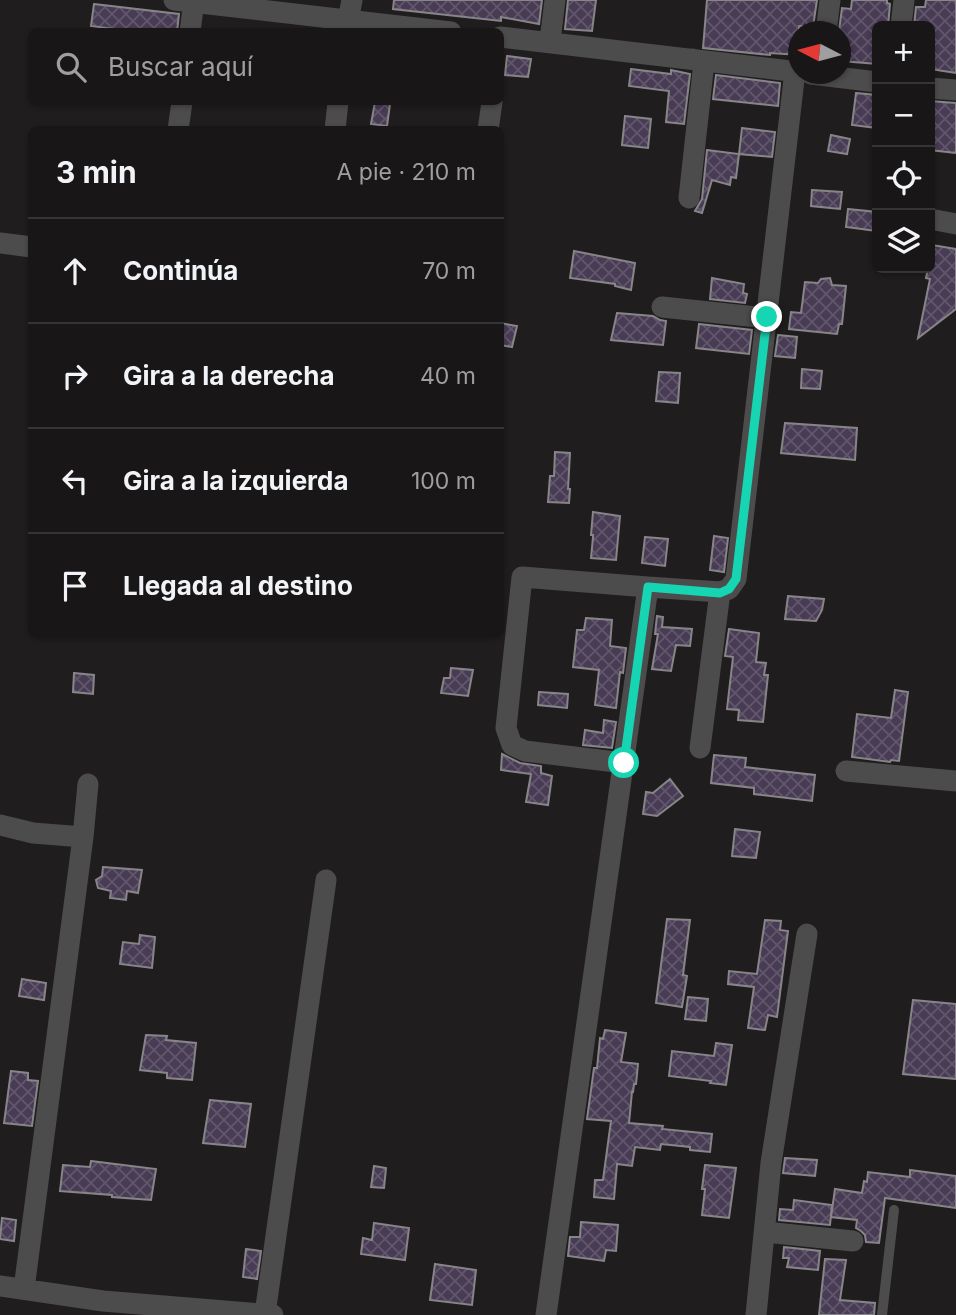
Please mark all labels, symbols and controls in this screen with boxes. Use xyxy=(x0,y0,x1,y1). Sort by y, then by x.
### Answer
north arrow xyxy=(788,21,851,84)
map controls xyxy=(872,21,935,273)
button: + xyxy=(872,21,935,84)
search box xyxy=(28,28,504,105)
icon: search xyxy=(52,48,90,86)
text: Buscar aquí xyxy=(108,51,253,82)
button: − xyxy=(872,84,935,147)
button: locate xyxy=(872,147,935,210)
text: 3 min xyxy=(56,154,137,190)
text: A pie · 210 m xyxy=(337,158,476,186)
button: layers xyxy=(872,210,935,273)
icon: ahead xyxy=(56,252,94,290)
text: Continúa xyxy=(123,255,238,286)
text: 70 m xyxy=(422,257,476,285)
route end xyxy=(751,301,782,332)
icon: right xyxy=(56,357,94,395)
text: Gira a la derecha xyxy=(123,360,335,391)
text: 40 m xyxy=(420,362,476,390)
icon: left xyxy=(56,462,94,500)
text: Gira a la izquierda xyxy=(123,465,349,496)
text: 100 m xyxy=(411,467,476,495)
icon: arrive xyxy=(56,567,94,605)
text: Llegada al destino xyxy=(123,570,353,601)
route start xyxy=(608,747,639,778)

